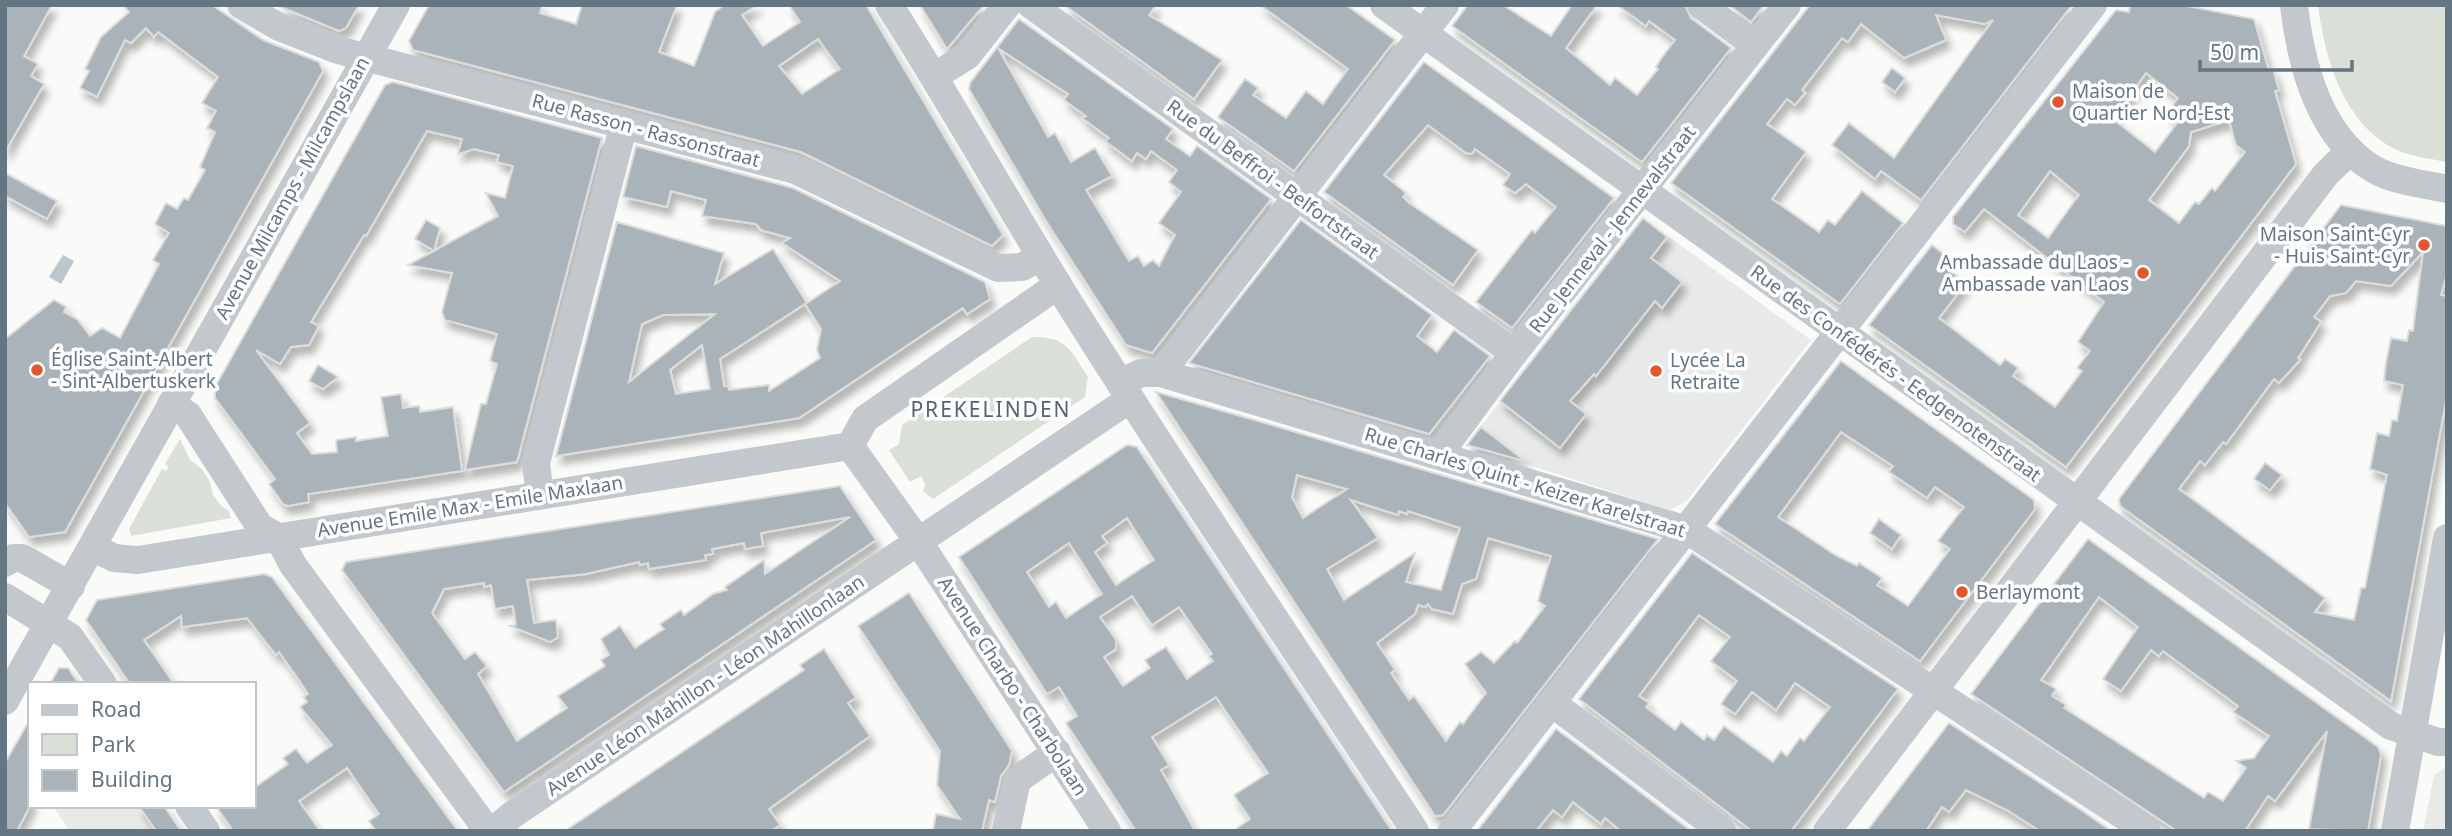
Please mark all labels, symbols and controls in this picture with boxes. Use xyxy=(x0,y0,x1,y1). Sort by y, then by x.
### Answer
scale bar xyxy=(2200,28,2352,72)
text: 50 m xyxy=(2210,38,2259,66)
street label: Avenue Milcamps - Milcampslaan xyxy=(209,52,375,324)
place label: Maison de Quartier Nord-Est xyxy=(2072,78,2230,126)
street label: Rue Rasson - Rassonstraat xyxy=(529,87,763,173)
street label: Rue du Beffroi - Belfortstraat xyxy=(1162,93,1384,265)
marker: Maison de Quartier Nord-Est xyxy=(2050,94,2066,110)
street label: Rue Jenneval - Jennevalstraat xyxy=(1523,120,1701,338)
place label: Maison Saint-Cyr - Huis Saint-Cyr xyxy=(2260,221,2410,269)
marker: Maison Saint-Cyr - Huis Saint-Cyr xyxy=(2416,237,2432,253)
place label: Ambassade du Laos - Ambassade van Laos xyxy=(1940,249,2129,297)
street label: Rue des Confédérés - Eedgenotenstraat xyxy=(1745,259,2047,487)
marker: Ambassade du Laos - Ambassade van Laos xyxy=(2135,265,2151,281)
place label: Église Saint-Albert - Sint-Albertuskerk xyxy=(51,346,216,394)
place label: Lycée La Retraite xyxy=(1670,347,1746,395)
marker: Église Saint-Albert - Sint-Albertuskerk xyxy=(29,362,45,378)
marker: Lycée La Retraite xyxy=(1648,363,1664,379)
district label: PREKELINDEN xyxy=(910,395,1072,423)
street label: Rue Charles Quint - Keizer Karelstraat xyxy=(1361,421,1689,543)
street label: Avenue Emile Max - Emile Maxlaan xyxy=(315,469,625,543)
street label: Avenue Léon Mahillon - Léon Mahillonlaan xyxy=(541,568,869,802)
street label: Avenue Charbo - Charbolaan xyxy=(932,571,1094,801)
place label: Berlaymont xyxy=(1976,579,2080,605)
marker: Berlaymont xyxy=(1954,584,1970,600)
legend xyxy=(28,682,256,808)
text: Road xyxy=(91,695,141,723)
text: Park xyxy=(91,730,136,758)
text: Building xyxy=(91,765,173,793)

